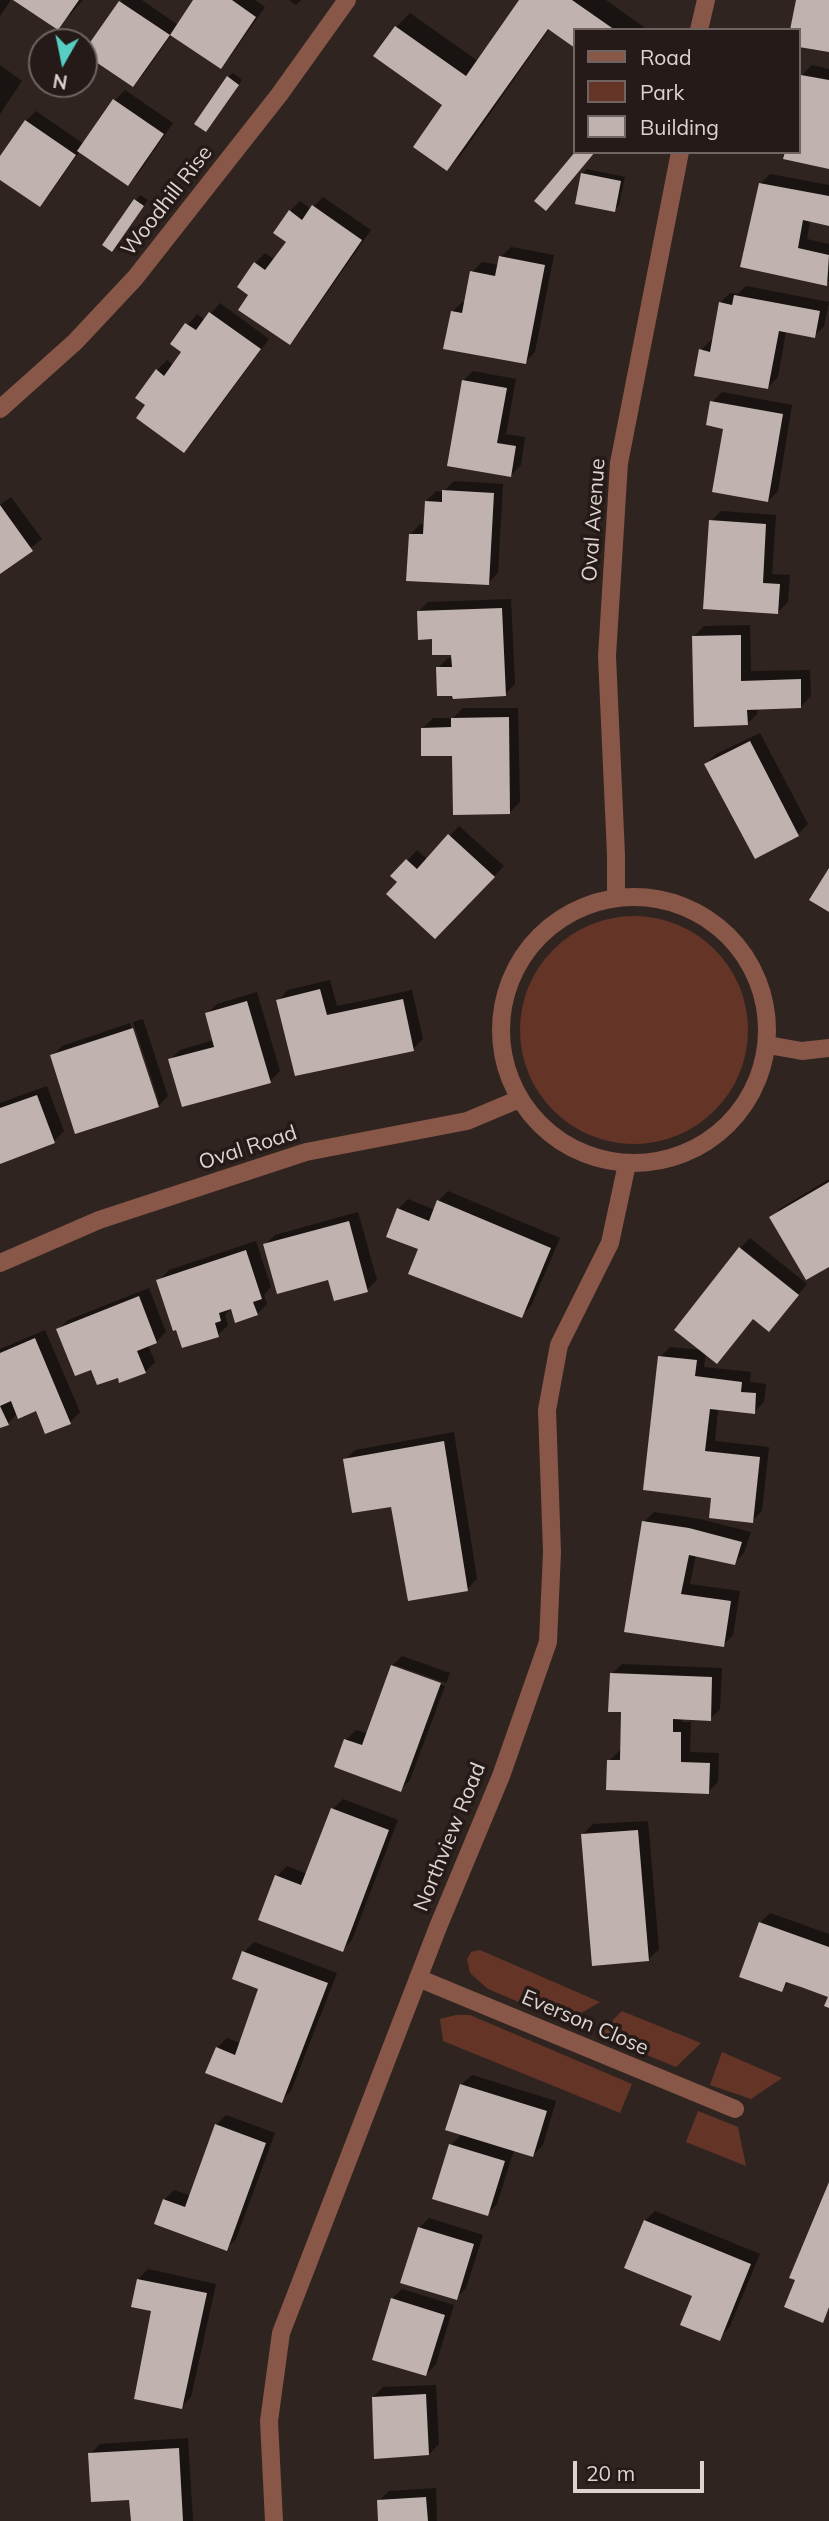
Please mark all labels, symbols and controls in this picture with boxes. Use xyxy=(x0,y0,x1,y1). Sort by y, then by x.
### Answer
north arrow xyxy=(28,28,98,98)
legend xyxy=(574,28,801,154)
text: Road xyxy=(640,44,691,70)
text: N xyxy=(51,69,69,95)
text: Park xyxy=(640,79,684,105)
text: Building xyxy=(640,114,719,140)
street label: Woodhill Rise xyxy=(116,141,218,261)
street label: Oval Avenue xyxy=(577,458,611,582)
street label: Oval Road xyxy=(196,1120,300,1176)
street label: Northview Road xyxy=(409,1759,491,1915)
street label: Everson Close xyxy=(518,1985,652,2061)
scale bar xyxy=(577,2448,708,2492)
text: 20 m xyxy=(586,2460,635,2486)

